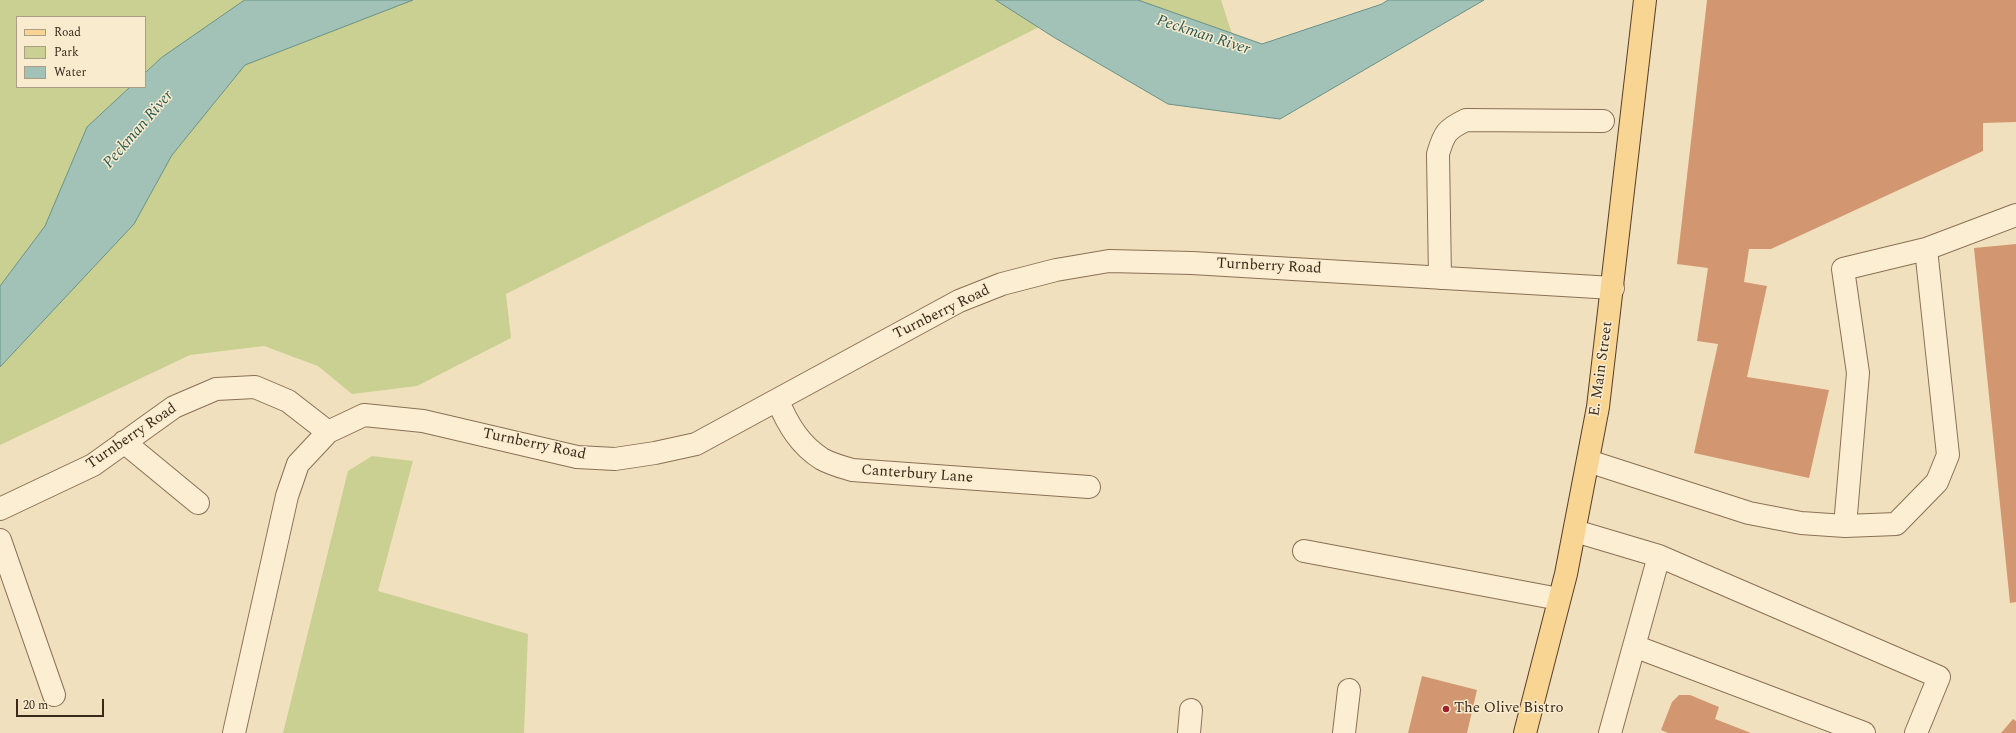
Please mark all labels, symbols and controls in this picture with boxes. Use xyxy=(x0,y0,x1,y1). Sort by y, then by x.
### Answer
water label: Peckman River xyxy=(1154,12,1252,60)
legend xyxy=(16,16,146,88)
text: Road xyxy=(54,23,81,42)
text: Park xyxy=(54,43,79,62)
text: Water xyxy=(54,63,86,82)
water label: Peckman River xyxy=(100,87,178,173)
street label: Turnberry Road xyxy=(1216,255,1322,279)
street label: Turnberry Road xyxy=(891,282,993,344)
street label: E. Main Street xyxy=(1586,320,1618,418)
street label: Turnberry Road xyxy=(83,400,181,474)
street label: Turnberry Road xyxy=(481,425,587,465)
street label: Canterbury Lane xyxy=(861,462,973,488)
scale bar xyxy=(18,691,106,717)
text: 20 m xyxy=(23,696,48,715)
place label: The Olive Bistro xyxy=(1454,700,1564,718)
marker: The Olive Bistro xyxy=(1441,704,1451,714)

